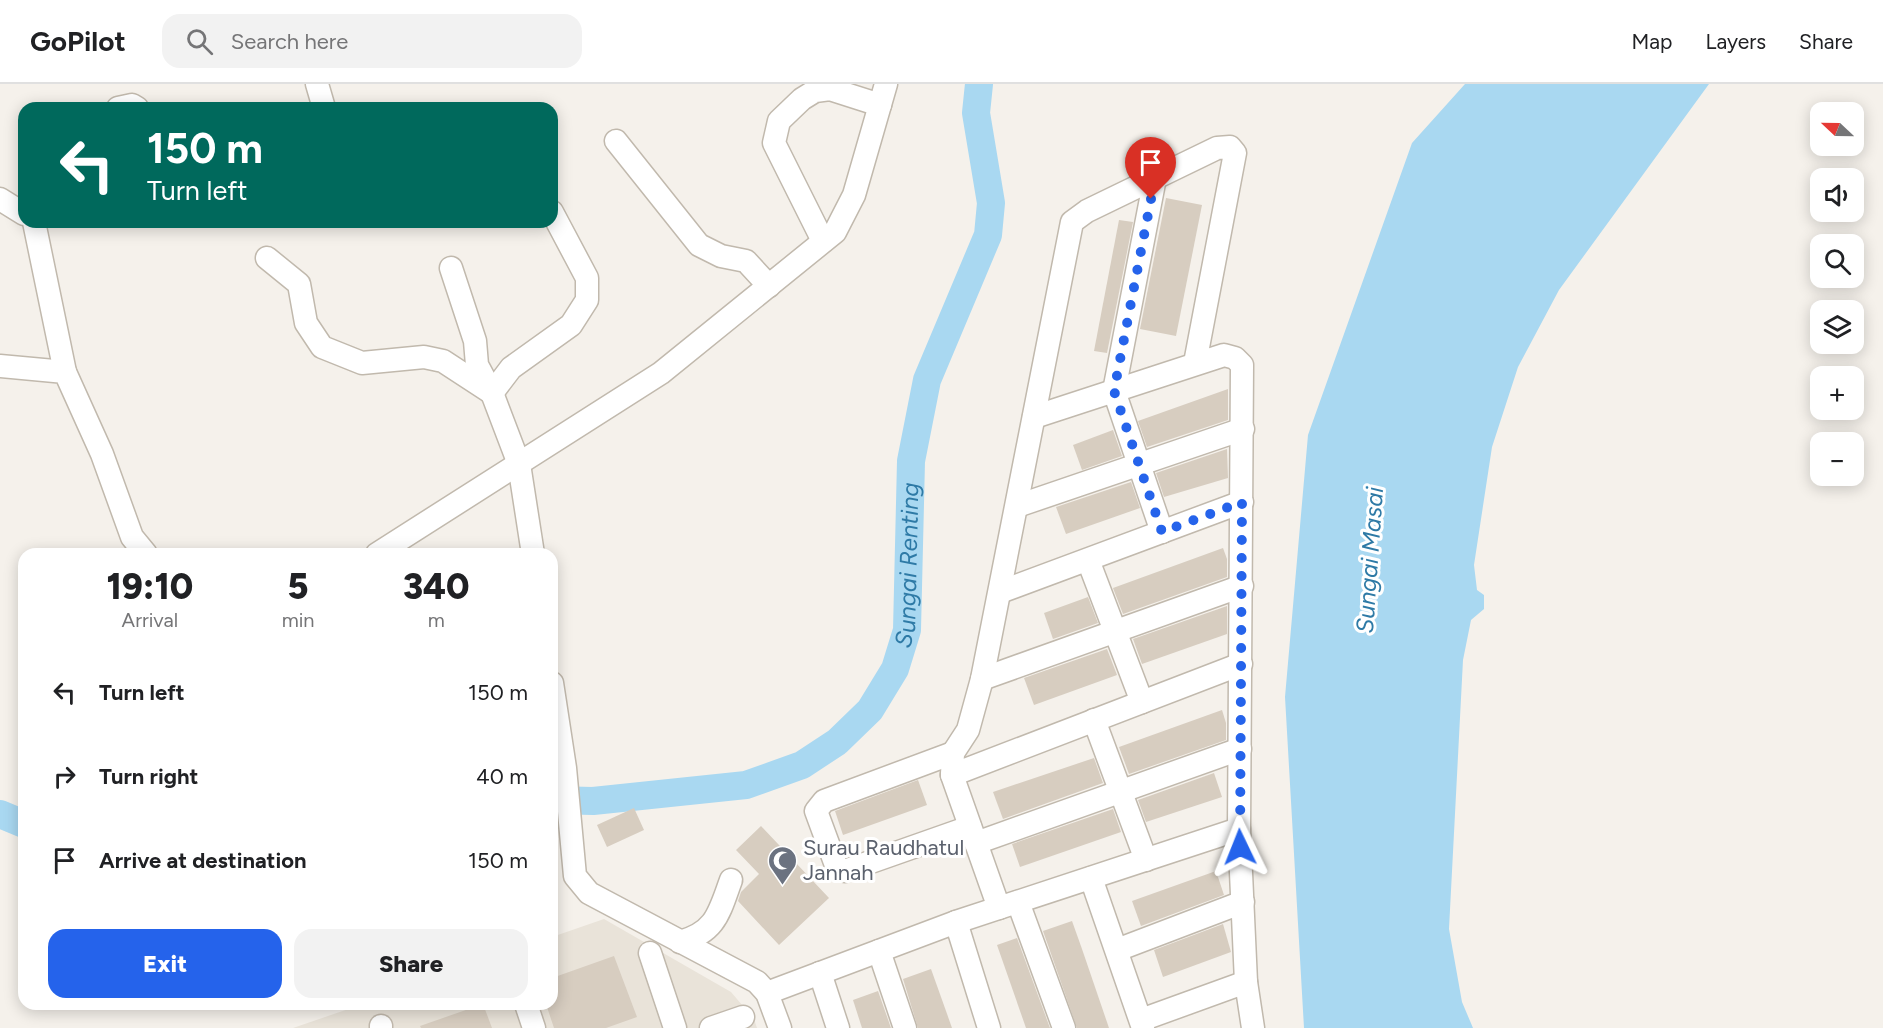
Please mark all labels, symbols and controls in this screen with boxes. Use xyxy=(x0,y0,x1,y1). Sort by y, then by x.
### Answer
search box xyxy=(162,14,582,68)
text: GoPilot xyxy=(30,24,126,58)
icon: search xyxy=(183,25,216,58)
text: Search here xyxy=(231,28,348,55)
text: Map xyxy=(1632,29,1672,54)
text: Layers xyxy=(1705,29,1766,54)
text: Share xyxy=(1799,29,1853,54)
north arrow xyxy=(1810,102,1864,156)
map controls xyxy=(1810,102,1864,486)
text: 150 m xyxy=(147,123,263,174)
icon: left xyxy=(48,126,126,204)
pin xyxy=(1125,137,1176,199)
icon: arrive xyxy=(1134,146,1167,179)
button: sound xyxy=(1810,168,1864,222)
text: Turn left xyxy=(147,174,247,207)
button: search xyxy=(1810,234,1864,288)
button: layers xyxy=(1810,300,1864,354)
button: + xyxy=(1810,366,1864,420)
button: − xyxy=(1810,432,1864,486)
water label: Sungai Renting xyxy=(887,482,924,651)
water label: Sungai Masai xyxy=(1350,485,1389,634)
text: 19:10 xyxy=(106,565,193,608)
text: 5 xyxy=(288,565,309,608)
text: 340 xyxy=(403,565,470,608)
text: Arrival xyxy=(122,608,178,632)
text: min xyxy=(282,608,315,632)
text: m xyxy=(428,608,445,632)
icon: left xyxy=(48,676,81,709)
text: Turn left xyxy=(99,679,185,706)
text: 150 m xyxy=(468,679,528,706)
icon: right xyxy=(48,760,81,793)
text: Turn right xyxy=(99,763,198,790)
text: 40 m xyxy=(476,763,528,790)
position arrow xyxy=(1208,815,1272,879)
place label: Surau Raudhatul Jannah xyxy=(803,834,964,886)
icon: arrive xyxy=(48,844,81,877)
mosque icon: Surau Raudhatul Jannah xyxy=(766,844,798,886)
text: Arrive at destination xyxy=(99,847,307,874)
text: 150 m xyxy=(468,847,528,874)
button: Exit xyxy=(48,929,282,998)
button: Share xyxy=(294,929,528,998)

